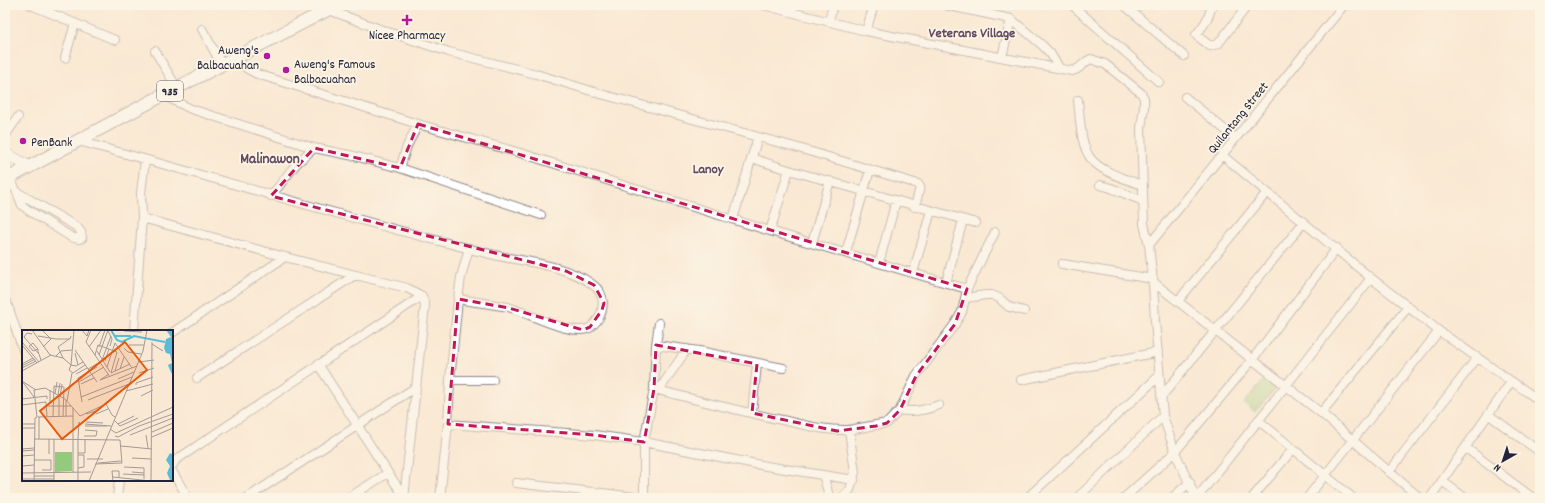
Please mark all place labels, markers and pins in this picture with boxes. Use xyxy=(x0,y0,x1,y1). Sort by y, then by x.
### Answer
marker: Nicee Pharmacy xyxy=(402,15,412,25)
place label: Nicee Pharmacy xyxy=(369,27,446,46)
place label: Aweng's Balbacuahan xyxy=(197,42,259,76)
marker: Aweng's Balbacuahan xyxy=(262,51,272,61)
place label: Aweng's Famous Balbacuahan xyxy=(294,56,376,90)
marker: Aweng's Famous Balbacuahan xyxy=(281,65,291,75)
place label: PenBank xyxy=(31,134,72,153)
marker: PenBank xyxy=(18,136,28,146)

